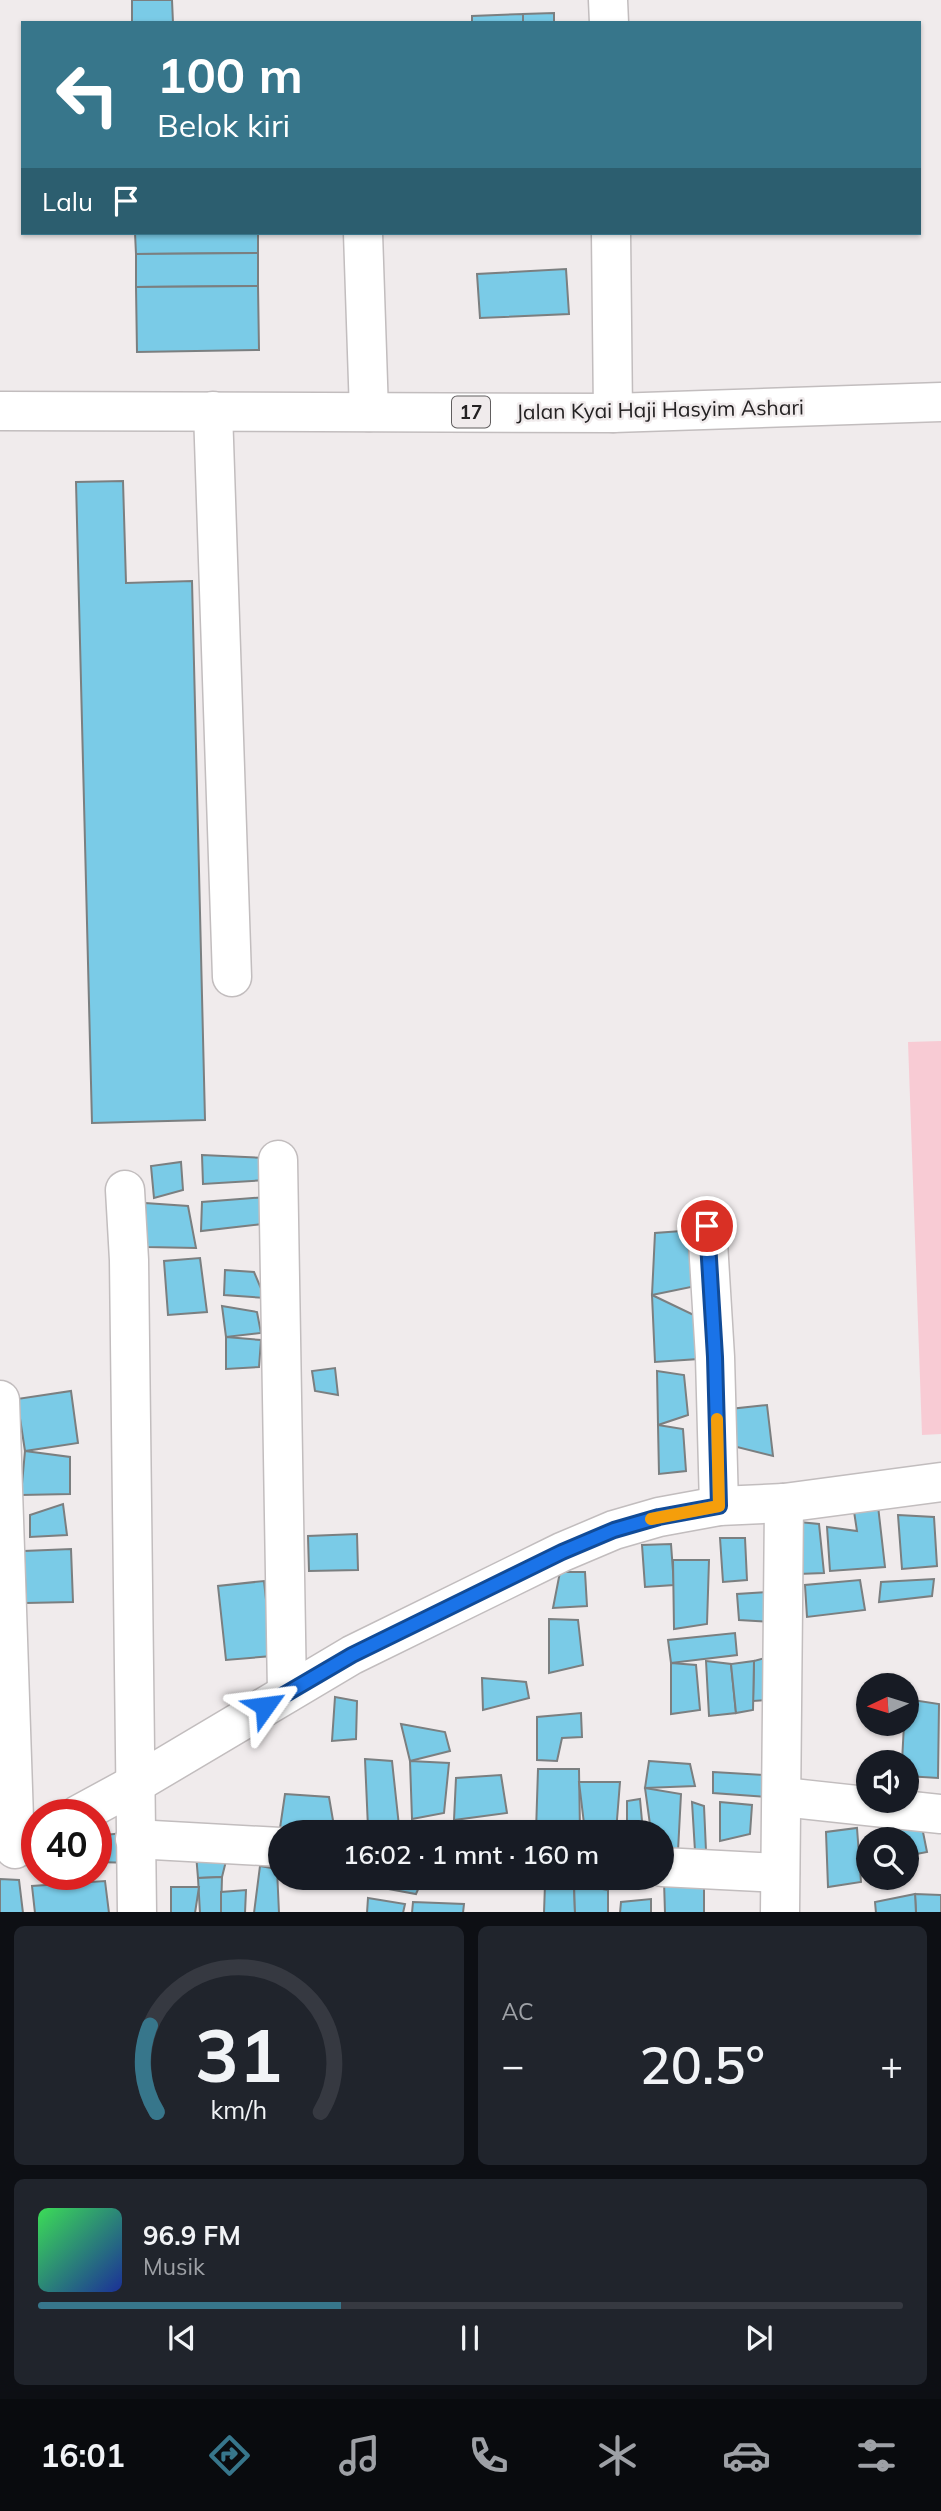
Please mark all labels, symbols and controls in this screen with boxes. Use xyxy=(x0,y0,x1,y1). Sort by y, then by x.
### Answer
text: 100 m xyxy=(157,44,303,105)
icon: left xyxy=(42,49,133,140)
text: Belok kiri xyxy=(157,105,290,145)
icon: arrive xyxy=(107,182,145,220)
text: Lalu xyxy=(42,185,93,218)
street label: Jalan Kyai Haji Hasyim Ashari xyxy=(516,393,804,425)
road number: 17 xyxy=(452,396,490,428)
pin xyxy=(677,1196,737,1256)
icon: arrive xyxy=(688,1207,726,1245)
position arrow xyxy=(228,1669,302,1743)
north arrow xyxy=(856,1673,919,1736)
map controls xyxy=(856,1673,919,1890)
button: sound xyxy=(856,1750,919,1813)
speed limit sign: 40 xyxy=(21,1799,112,1890)
button: search xyxy=(856,1827,919,1890)
text: 16:02 · 1 mnt · 160 m xyxy=(343,1838,599,1871)
text: AC xyxy=(502,1997,534,2026)
text: 31 xyxy=(195,2009,282,2100)
text: 20.5° xyxy=(640,2032,765,2097)
text: − xyxy=(502,2041,524,2089)
text: + xyxy=(880,2041,903,2089)
text: km/h xyxy=(210,2093,267,2124)
text: 96.9 FM xyxy=(143,2219,241,2252)
text: Musik xyxy=(143,2252,205,2281)
icon: previous xyxy=(163,2319,201,2357)
icon: pause xyxy=(451,2319,489,2357)
icon: next xyxy=(740,2319,778,2357)
icon: directions xyxy=(205,2431,254,2480)
icon: music xyxy=(335,2431,384,2480)
icon: phone xyxy=(464,2431,513,2480)
icon: climate xyxy=(593,2431,642,2480)
icon: car xyxy=(722,2431,771,2480)
icon: filters xyxy=(852,2431,901,2480)
text: 16:01 xyxy=(40,2435,125,2475)

